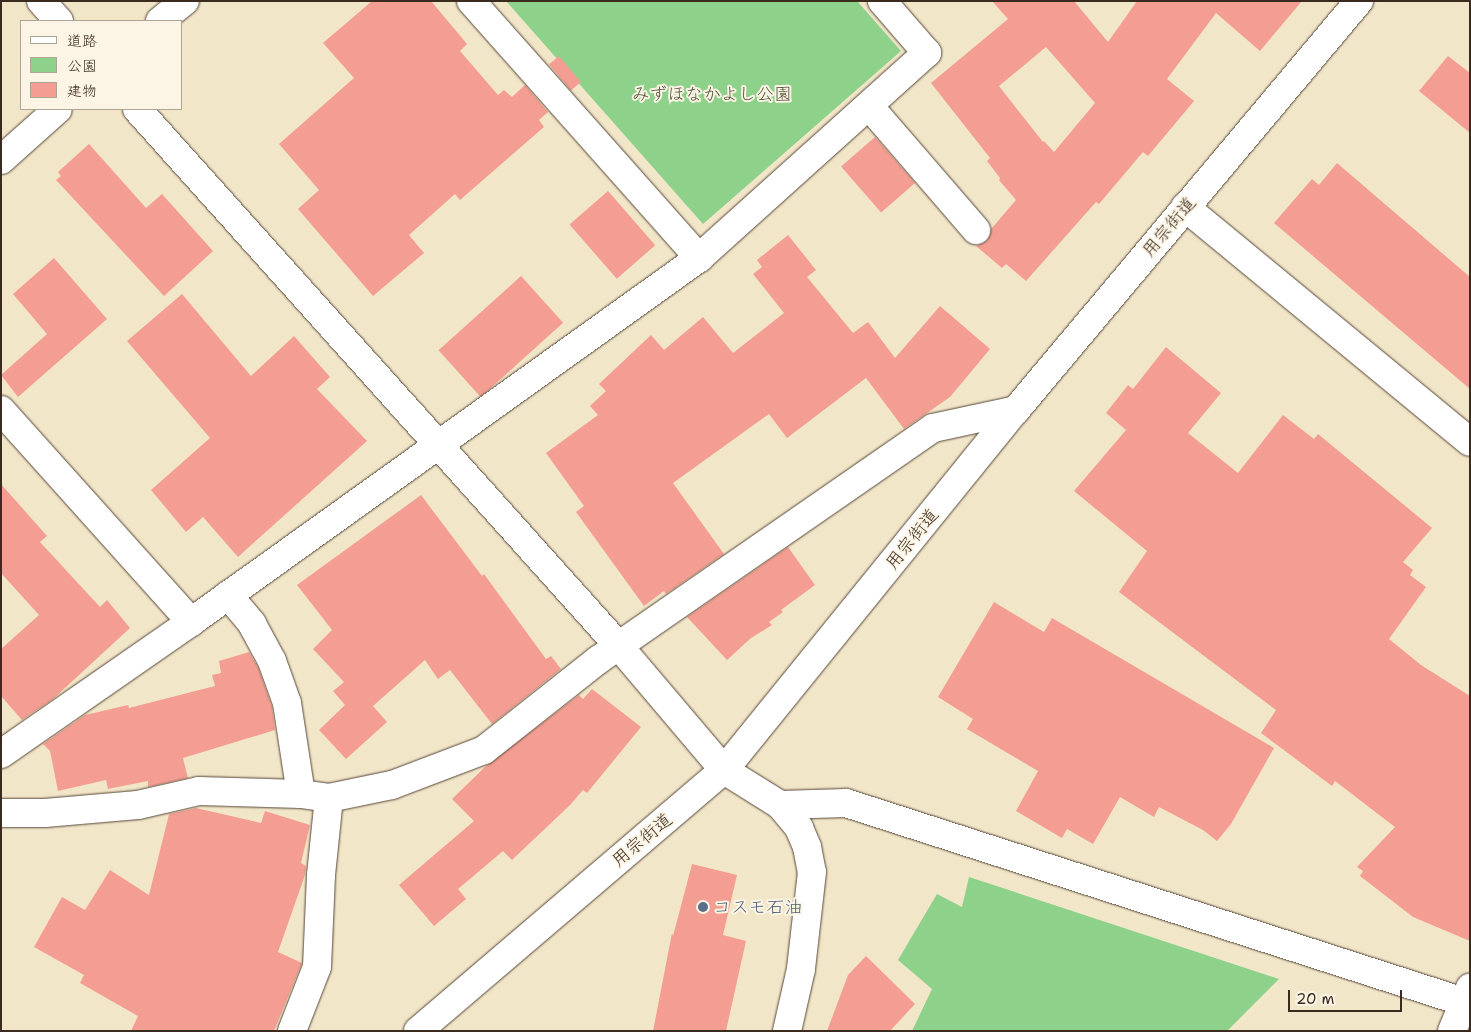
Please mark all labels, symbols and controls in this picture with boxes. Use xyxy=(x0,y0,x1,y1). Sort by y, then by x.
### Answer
legend xyxy=(20,20,182,110)
text: 道路 xyxy=(67,31,97,51)
text: 公園 xyxy=(67,56,97,76)
text: 建物 xyxy=(67,81,97,101)
park label: みずほなかよし公園 xyxy=(631,83,793,105)
street label: 用宗街道 xyxy=(1138,192,1200,262)
street label: 用宗街道 xyxy=(881,504,943,574)
street label: 用宗街道 xyxy=(607,809,677,871)
place label: コスモ石油 xyxy=(713,896,803,918)
marker: コスモ石油 xyxy=(697,901,709,913)
scale bar xyxy=(1291,980,1405,1012)
text: 20 m xyxy=(1296,989,1335,1009)

